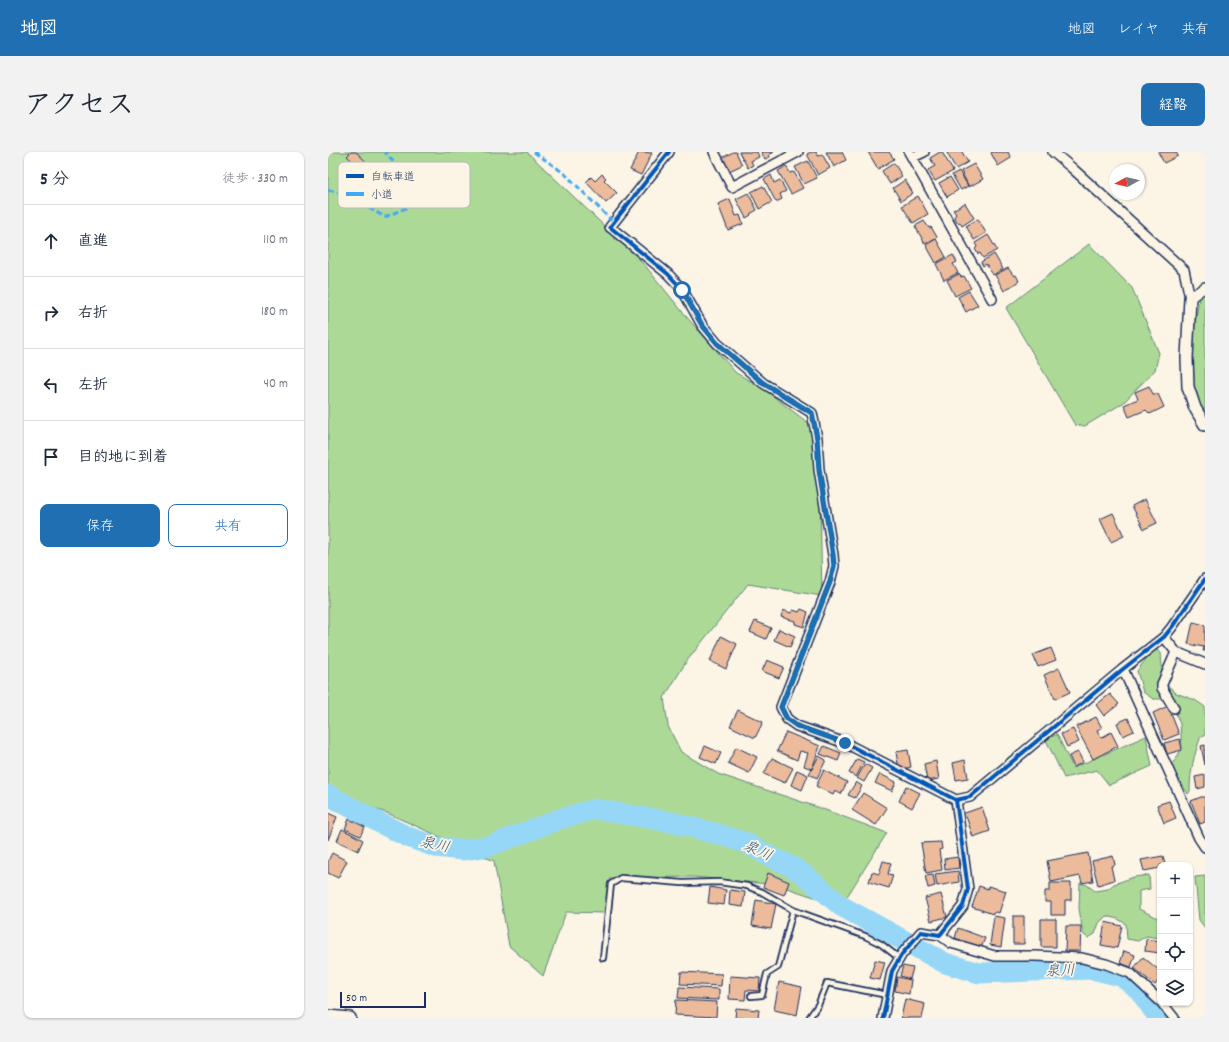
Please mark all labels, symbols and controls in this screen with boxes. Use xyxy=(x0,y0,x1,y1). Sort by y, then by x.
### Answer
text: 地図 xyxy=(20,17,58,44)
text: 地図 xyxy=(1068,20,1096,40)
text: レイヤ xyxy=(1118,20,1159,40)
text: 共有 xyxy=(1181,20,1209,40)
button: 経路 xyxy=(1141,83,1205,126)
text: アクセス xyxy=(24,88,134,128)
legend xyxy=(338,162,470,208)
north arrow xyxy=(1109,164,1145,200)
text: 5 分 xyxy=(40,169,69,193)
text: 徒歩 · 330 m xyxy=(223,170,288,189)
text: 自転車道 xyxy=(371,170,415,186)
text: 小道 xyxy=(371,188,393,204)
icon: ahead xyxy=(40,230,62,252)
text: 直進 xyxy=(78,231,108,253)
text: 110 m xyxy=(263,231,288,250)
route start xyxy=(673,281,691,299)
icon: right xyxy=(40,302,62,324)
text: 右折 xyxy=(78,303,108,325)
text: 180 m xyxy=(261,303,288,322)
icon: left xyxy=(40,374,62,396)
text: 左折 xyxy=(78,375,108,397)
text: 40 m xyxy=(264,375,288,394)
icon: arrive xyxy=(40,446,62,468)
text: 目的地に到着 xyxy=(78,447,168,469)
button: 保存 xyxy=(40,504,160,547)
button: 共有 xyxy=(168,504,288,547)
route end xyxy=(836,734,854,752)
water label: 泉川 xyxy=(417,832,452,860)
water label: 泉川 xyxy=(739,836,775,868)
map controls xyxy=(1157,862,1193,1006)
button: + xyxy=(1157,862,1193,898)
button: − xyxy=(1157,898,1193,934)
button: locate xyxy=(1157,934,1193,970)
water label: 泉川 xyxy=(1045,960,1075,984)
button: layers xyxy=(1157,970,1193,1006)
scale bar xyxy=(340,990,426,1009)
text: 50 m xyxy=(346,991,367,1007)

